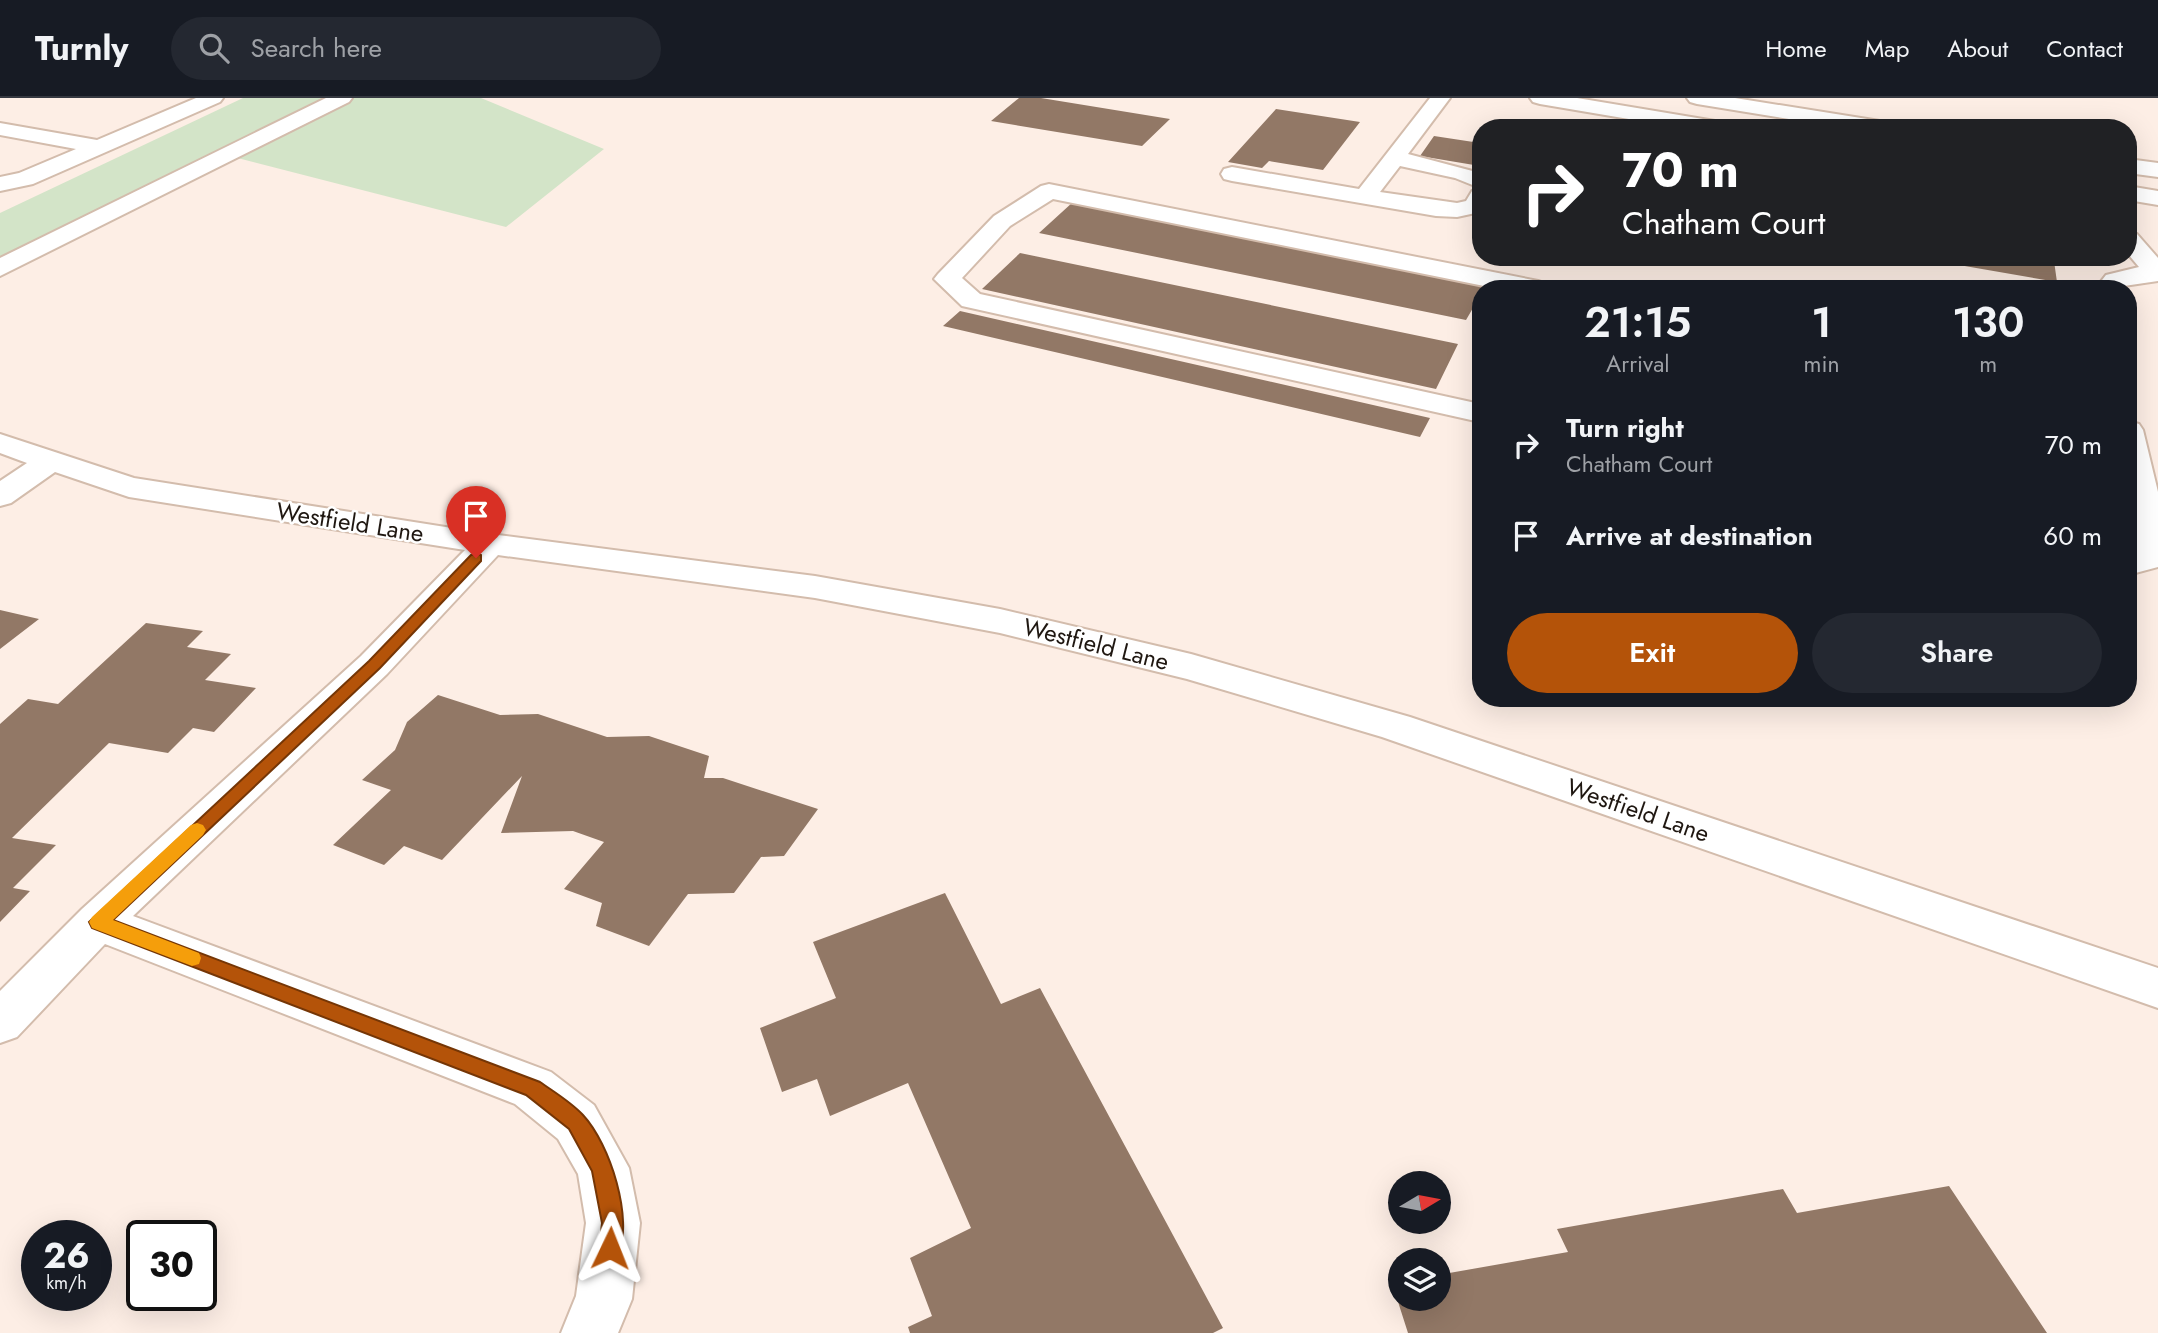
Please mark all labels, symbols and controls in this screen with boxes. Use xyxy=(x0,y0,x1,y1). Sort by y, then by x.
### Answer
search box xyxy=(171,17,661,80)
text: Turnly xyxy=(35,25,129,72)
icon: search xyxy=(195,29,233,67)
text: Search here xyxy=(251,29,382,67)
text: Home xyxy=(1765,31,1827,66)
text: Map xyxy=(1865,31,1909,66)
text: About xyxy=(1947,31,2008,66)
text: Contact xyxy=(2046,31,2123,66)
text: 70 m xyxy=(1622,135,1739,205)
icon: right xyxy=(1507,147,1598,238)
text: Chatham Court xyxy=(1622,200,1825,246)
text: 21:15 xyxy=(1584,292,1691,353)
text: 1 xyxy=(1811,292,1832,353)
text: 130 xyxy=(1952,292,2025,353)
text: Arrival xyxy=(1606,347,1670,381)
text: min xyxy=(1804,347,1840,381)
text: m xyxy=(1979,347,1997,381)
text: Turn right xyxy=(1566,409,1684,447)
icon: right xyxy=(1507,426,1545,464)
text: 70 m xyxy=(2045,426,2102,464)
text: Chatham Court xyxy=(1566,447,1712,481)
pin xyxy=(446,486,506,558)
street label: Westfield Lane xyxy=(274,493,426,551)
icon: arrive xyxy=(457,497,495,535)
icon: arrive xyxy=(1507,517,1545,555)
text: Arrive at destination xyxy=(1566,517,1813,555)
text: 60 m xyxy=(2043,517,2102,555)
street label: Westfield Lane xyxy=(1020,609,1172,679)
button: Exit xyxy=(1507,613,1798,693)
button: Share xyxy=(1812,613,2102,693)
street label: Westfield Lane xyxy=(1562,769,1714,851)
north arrow xyxy=(1388,1171,1451,1234)
map controls xyxy=(1388,1171,1451,1311)
position arrow xyxy=(573,1211,647,1285)
speed limit sign: 30 xyxy=(126,1220,217,1311)
text: 26 xyxy=(43,1231,90,1281)
button: layers xyxy=(1388,1248,1451,1311)
text: km/h xyxy=(46,1270,87,1296)

